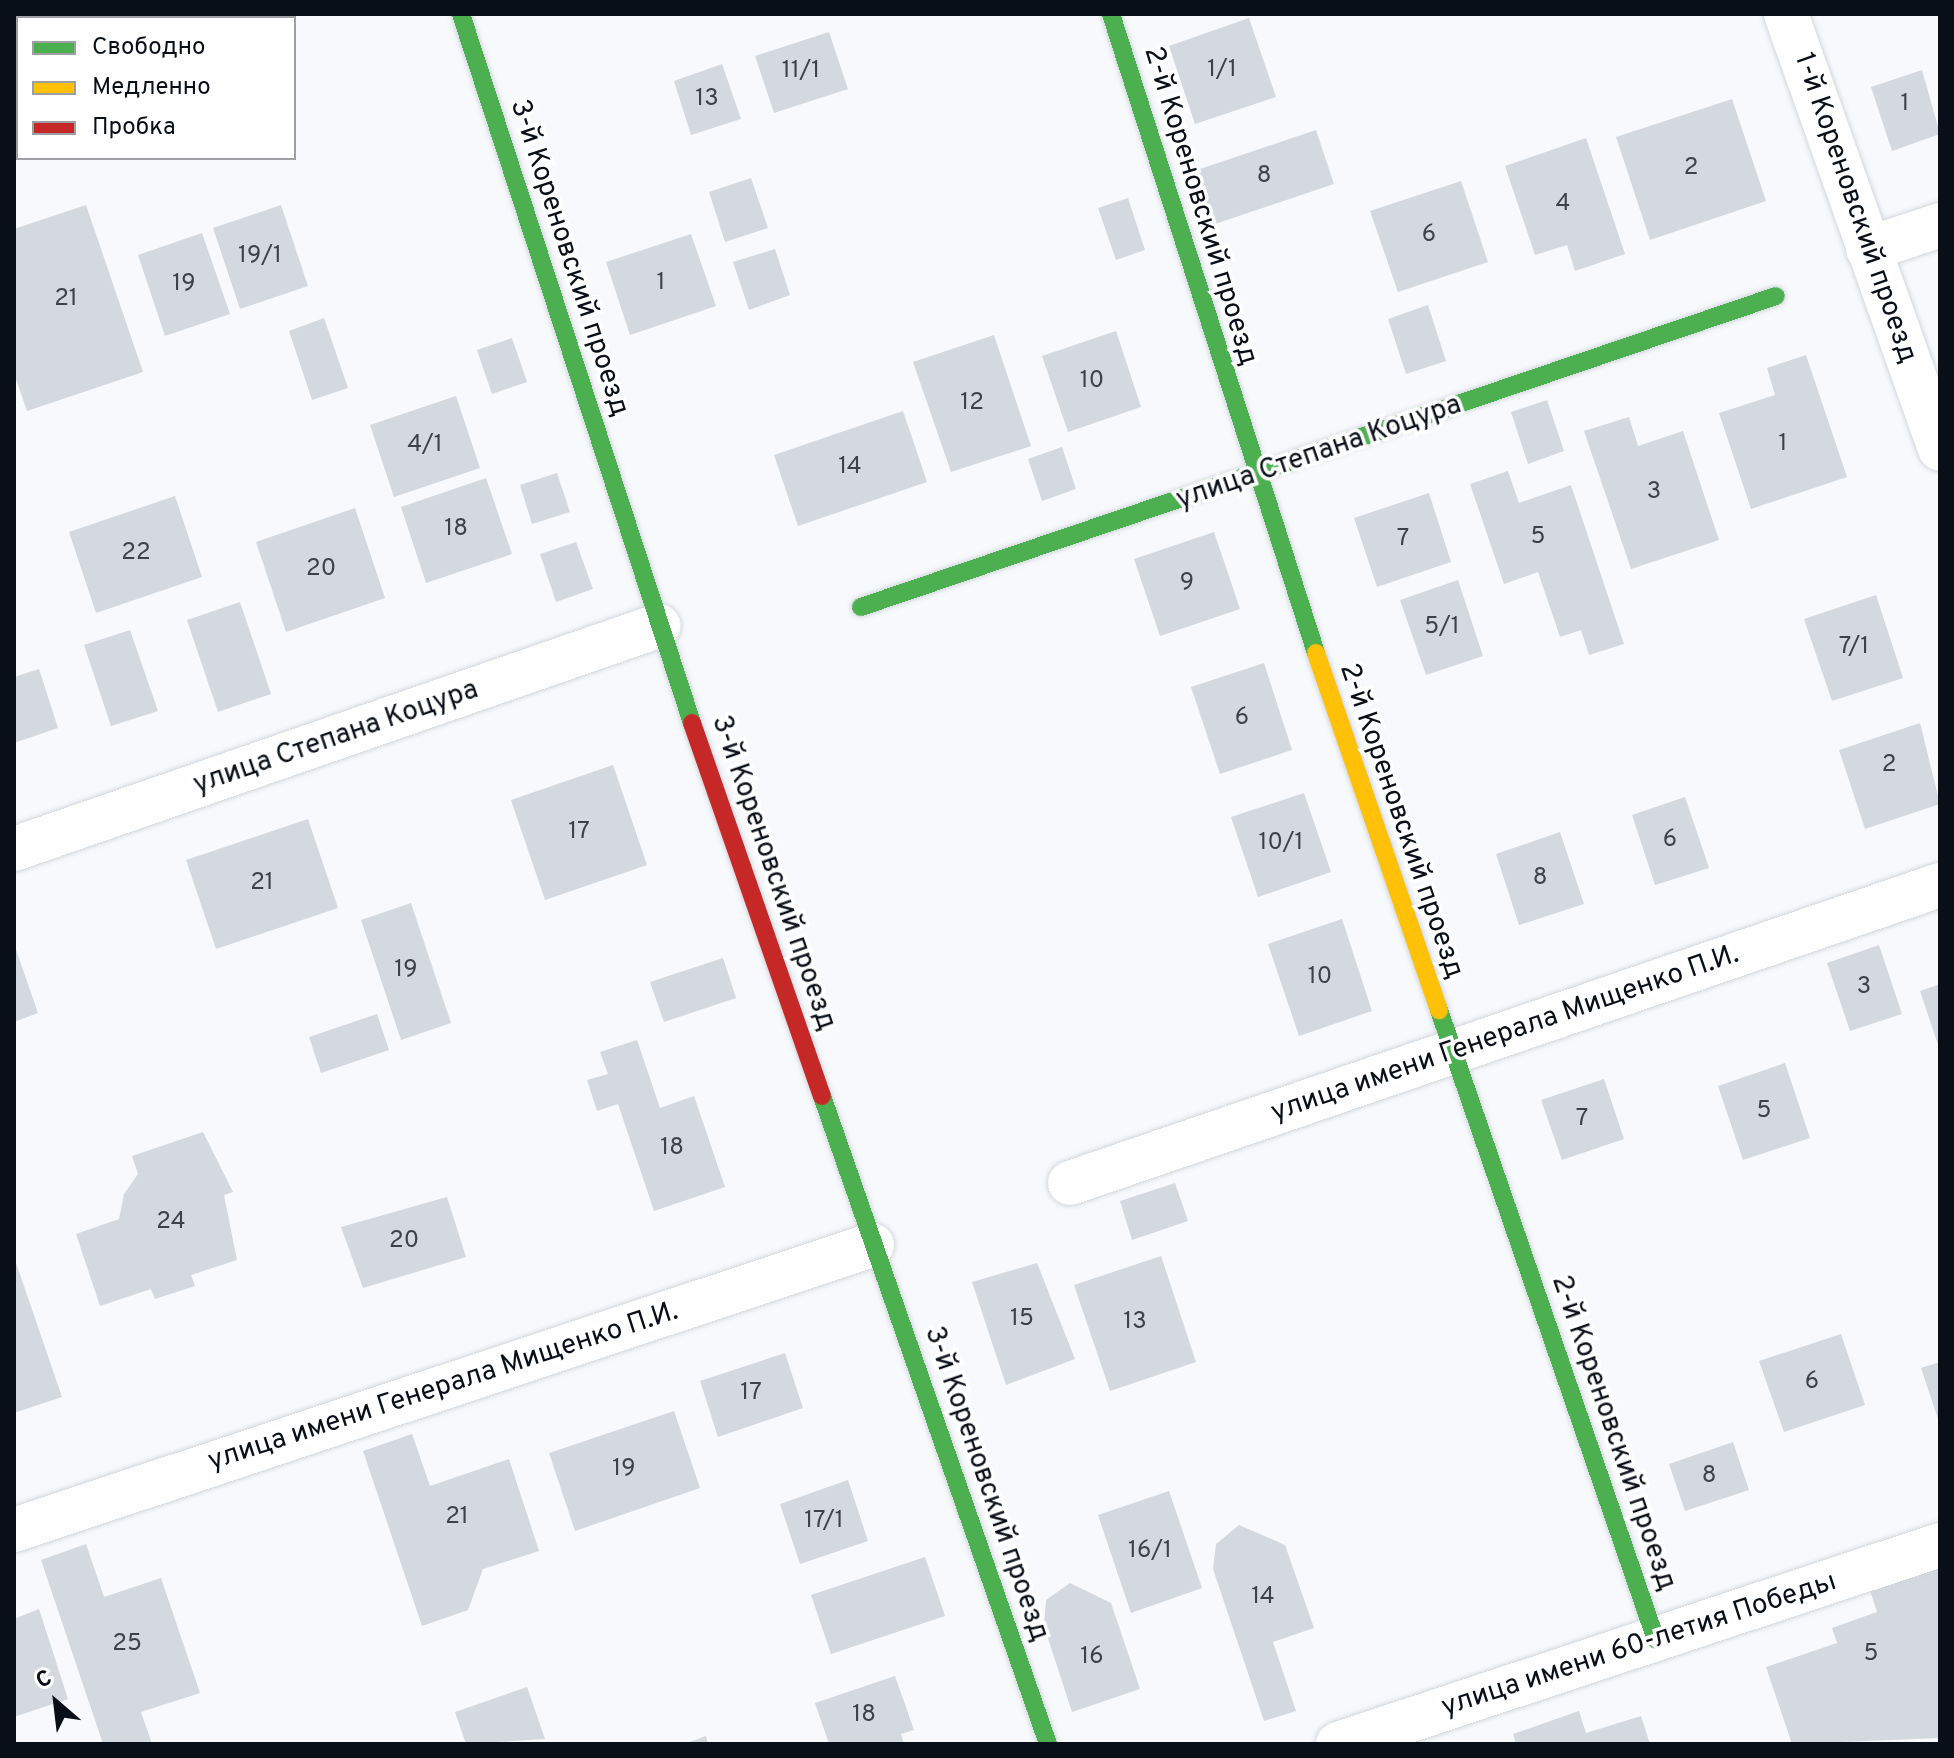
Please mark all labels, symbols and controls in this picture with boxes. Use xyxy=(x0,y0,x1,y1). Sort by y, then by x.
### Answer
legend xyxy=(16,16,296,160)
text: Свободно xyxy=(92,33,205,63)
street label: 2-й Кореновский проезд xyxy=(1136,43,1264,369)
street label: 1-й Кореновский проезд xyxy=(1786,48,1924,368)
house number: 1/1 xyxy=(1207,57,1237,85)
house number: 11/1 xyxy=(782,58,820,86)
text: Медленно xyxy=(92,73,211,103)
house number: 13 xyxy=(695,86,719,114)
house number: 1 xyxy=(1901,91,1909,119)
street label: 3-й Кореновский проезд xyxy=(502,95,636,421)
text: Пробка xyxy=(92,113,176,143)
house number: 2 xyxy=(1684,155,1698,183)
house number: 8 xyxy=(1257,163,1271,191)
house number: 4 xyxy=(1556,191,1570,219)
house number: 6 xyxy=(1422,222,1436,250)
house number: 19/1 xyxy=(238,243,282,271)
house number: 1 xyxy=(657,270,665,298)
house number: 19 xyxy=(172,271,196,299)
house number: 21 xyxy=(54,286,78,314)
house number: 10 xyxy=(1080,368,1104,396)
street label: улица Степана Коцура xyxy=(1172,388,1466,518)
house number: 12 xyxy=(960,390,984,418)
house number: 1 xyxy=(1779,431,1787,459)
house number: 4/1 xyxy=(407,432,443,460)
house number: 14 xyxy=(838,454,862,482)
house number: 3 xyxy=(1647,479,1661,507)
house number: 18 xyxy=(444,516,468,544)
house number: 5 xyxy=(1531,524,1545,552)
house number: 7 xyxy=(1397,526,1409,554)
house number: 22 xyxy=(121,540,151,568)
house number: 20 xyxy=(306,556,336,584)
house number: 9 xyxy=(1180,570,1194,598)
house number: 5/1 xyxy=(1424,614,1460,642)
house number: 7/1 xyxy=(1839,634,1869,662)
street label: 2-й Кореновский проезд xyxy=(1331,659,1471,983)
street label: улица Степана Коцура xyxy=(189,673,483,803)
house number: 6 xyxy=(1235,705,1249,733)
street label: 3-й Кореновский проезд xyxy=(703,711,843,1035)
house number: 2 xyxy=(1882,752,1896,780)
house number: 17 xyxy=(568,819,590,847)
house number: 6 xyxy=(1663,827,1677,855)
house number: 10/1 xyxy=(1258,830,1304,858)
house number: 8 xyxy=(1533,865,1547,893)
house number: 21 xyxy=(250,870,274,898)
street label: улица имени Генерала Мищенко П.И. xyxy=(1267,938,1743,1130)
house number: 19 xyxy=(394,957,418,985)
house number: 10 xyxy=(1308,964,1332,992)
house number: 3 xyxy=(1857,974,1871,1002)
house number: 5 xyxy=(1757,1098,1771,1126)
house number: 7 xyxy=(1576,1106,1588,1134)
house number: 18 xyxy=(660,1135,684,1163)
house number: 24 xyxy=(156,1209,186,1237)
house number: 20 xyxy=(389,1228,419,1256)
street label: 2-й Кореновский проезд xyxy=(1543,1271,1683,1595)
street label: улица имени Генерала Мищенко П.И. xyxy=(204,1295,682,1479)
house number: 15 xyxy=(1010,1306,1034,1334)
house number: 13 xyxy=(1123,1309,1147,1337)
street label: 3-й Кореновский проезд xyxy=(916,1322,1056,1646)
house number: 6 xyxy=(1805,1369,1819,1397)
house number: 17 xyxy=(740,1380,762,1408)
house number: 19 xyxy=(612,1456,636,1484)
house number: 8 xyxy=(1702,1463,1716,1491)
house number: 21 xyxy=(445,1504,469,1532)
house number: 17/1 xyxy=(804,1508,844,1536)
house number: 16/1 xyxy=(1128,1538,1172,1566)
street label: улица имени 60-летия Победы xyxy=(1437,1565,1841,1725)
house number: 14 xyxy=(1251,1584,1275,1612)
house number: 25 xyxy=(112,1631,142,1659)
house number: 5 xyxy=(1864,1641,1878,1669)
house number: 16 xyxy=(1080,1644,1104,1672)
north arrow xyxy=(16,1662,96,1742)
text: С xyxy=(32,1665,57,1696)
house number: 18 xyxy=(852,1702,876,1730)

